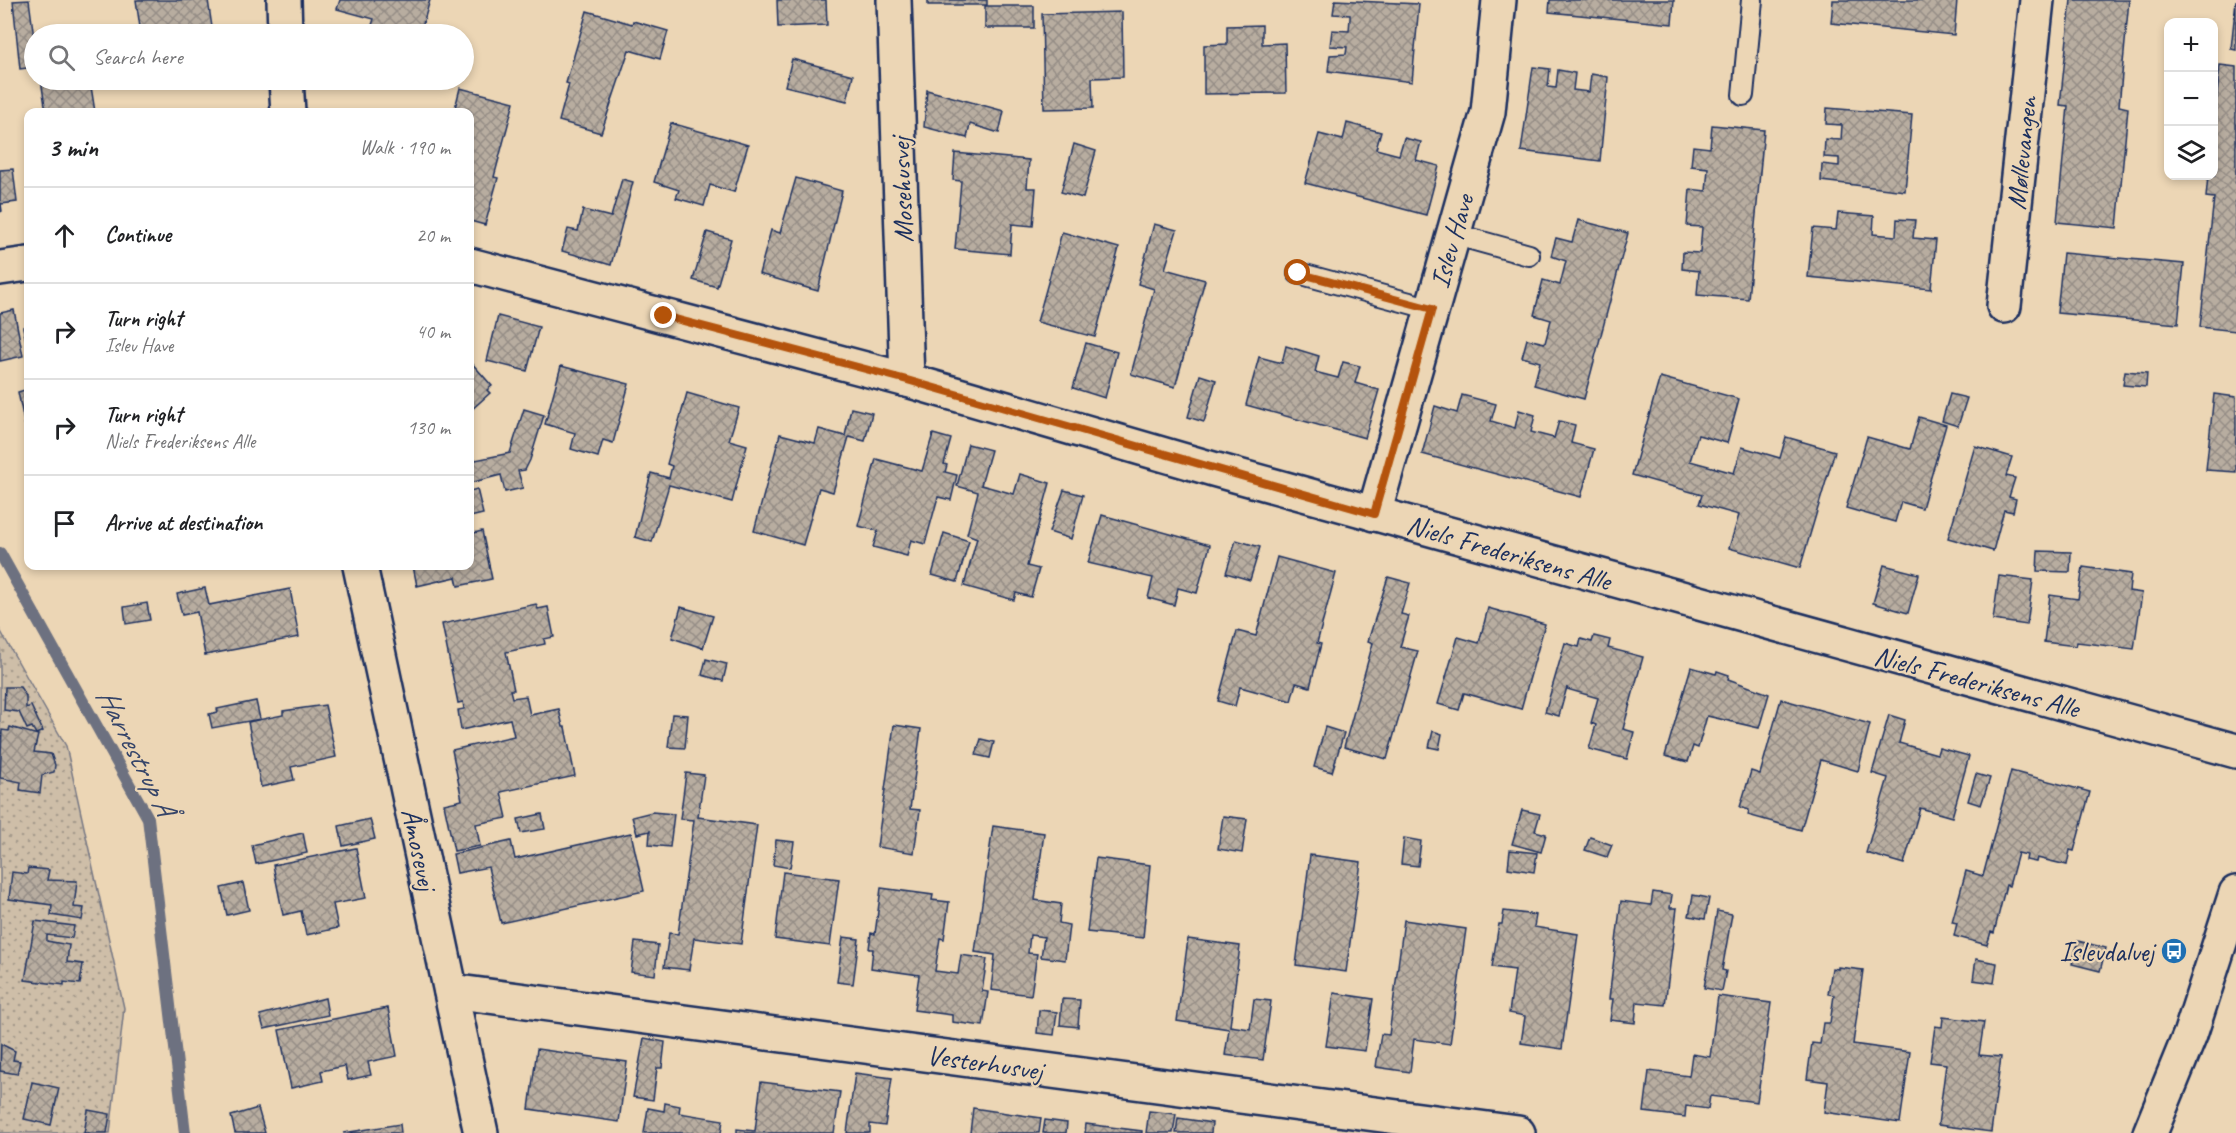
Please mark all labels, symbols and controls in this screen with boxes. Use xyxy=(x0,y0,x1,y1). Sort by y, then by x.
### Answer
map controls xyxy=(2164,18,2218,180)
button: + xyxy=(2164,18,2218,72)
search box xyxy=(24,24,474,90)
icon: search xyxy=(45,41,78,74)
text: Search here xyxy=(93,43,183,71)
button: − xyxy=(2164,72,2218,126)
street label: Møllevangen xyxy=(1998,93,2045,211)
button: layers xyxy=(2164,126,2218,180)
text: 3 min xyxy=(48,131,98,164)
street label: Mosehusvej xyxy=(882,132,921,243)
text: Walk · 190 m xyxy=(360,135,450,160)
street label: Islev Have xyxy=(1421,188,1482,292)
icon: ahead xyxy=(48,219,81,252)
text: Continue xyxy=(105,221,171,249)
text: 20 m xyxy=(416,223,450,248)
route start xyxy=(1284,259,1310,285)
route end xyxy=(650,302,676,328)
text: Turn right xyxy=(105,305,182,333)
icon: right xyxy=(48,315,81,348)
text: 40 m xyxy=(416,319,450,344)
text: Islev Have xyxy=(105,333,173,358)
text: Turn right xyxy=(105,401,182,429)
icon: right xyxy=(48,411,81,444)
text: 130 m xyxy=(407,415,450,440)
text: Niels Frederiksens Alle xyxy=(105,429,255,454)
icon: arrive xyxy=(48,507,81,540)
street label: Niels Frederiksens Alle xyxy=(1403,507,1617,599)
text: Arrive at destination xyxy=(105,509,262,537)
street label: Niels Frederiksens Alle xyxy=(1871,637,2085,726)
water label: Harrestrup Å xyxy=(88,681,189,830)
street label: Åmosevej xyxy=(394,805,446,897)
place label: Islevdalvej xyxy=(2059,934,2157,969)
bus stop icon: Islevdalvej xyxy=(2159,936,2189,966)
street label: Vesterhusvej xyxy=(925,1037,1049,1088)

